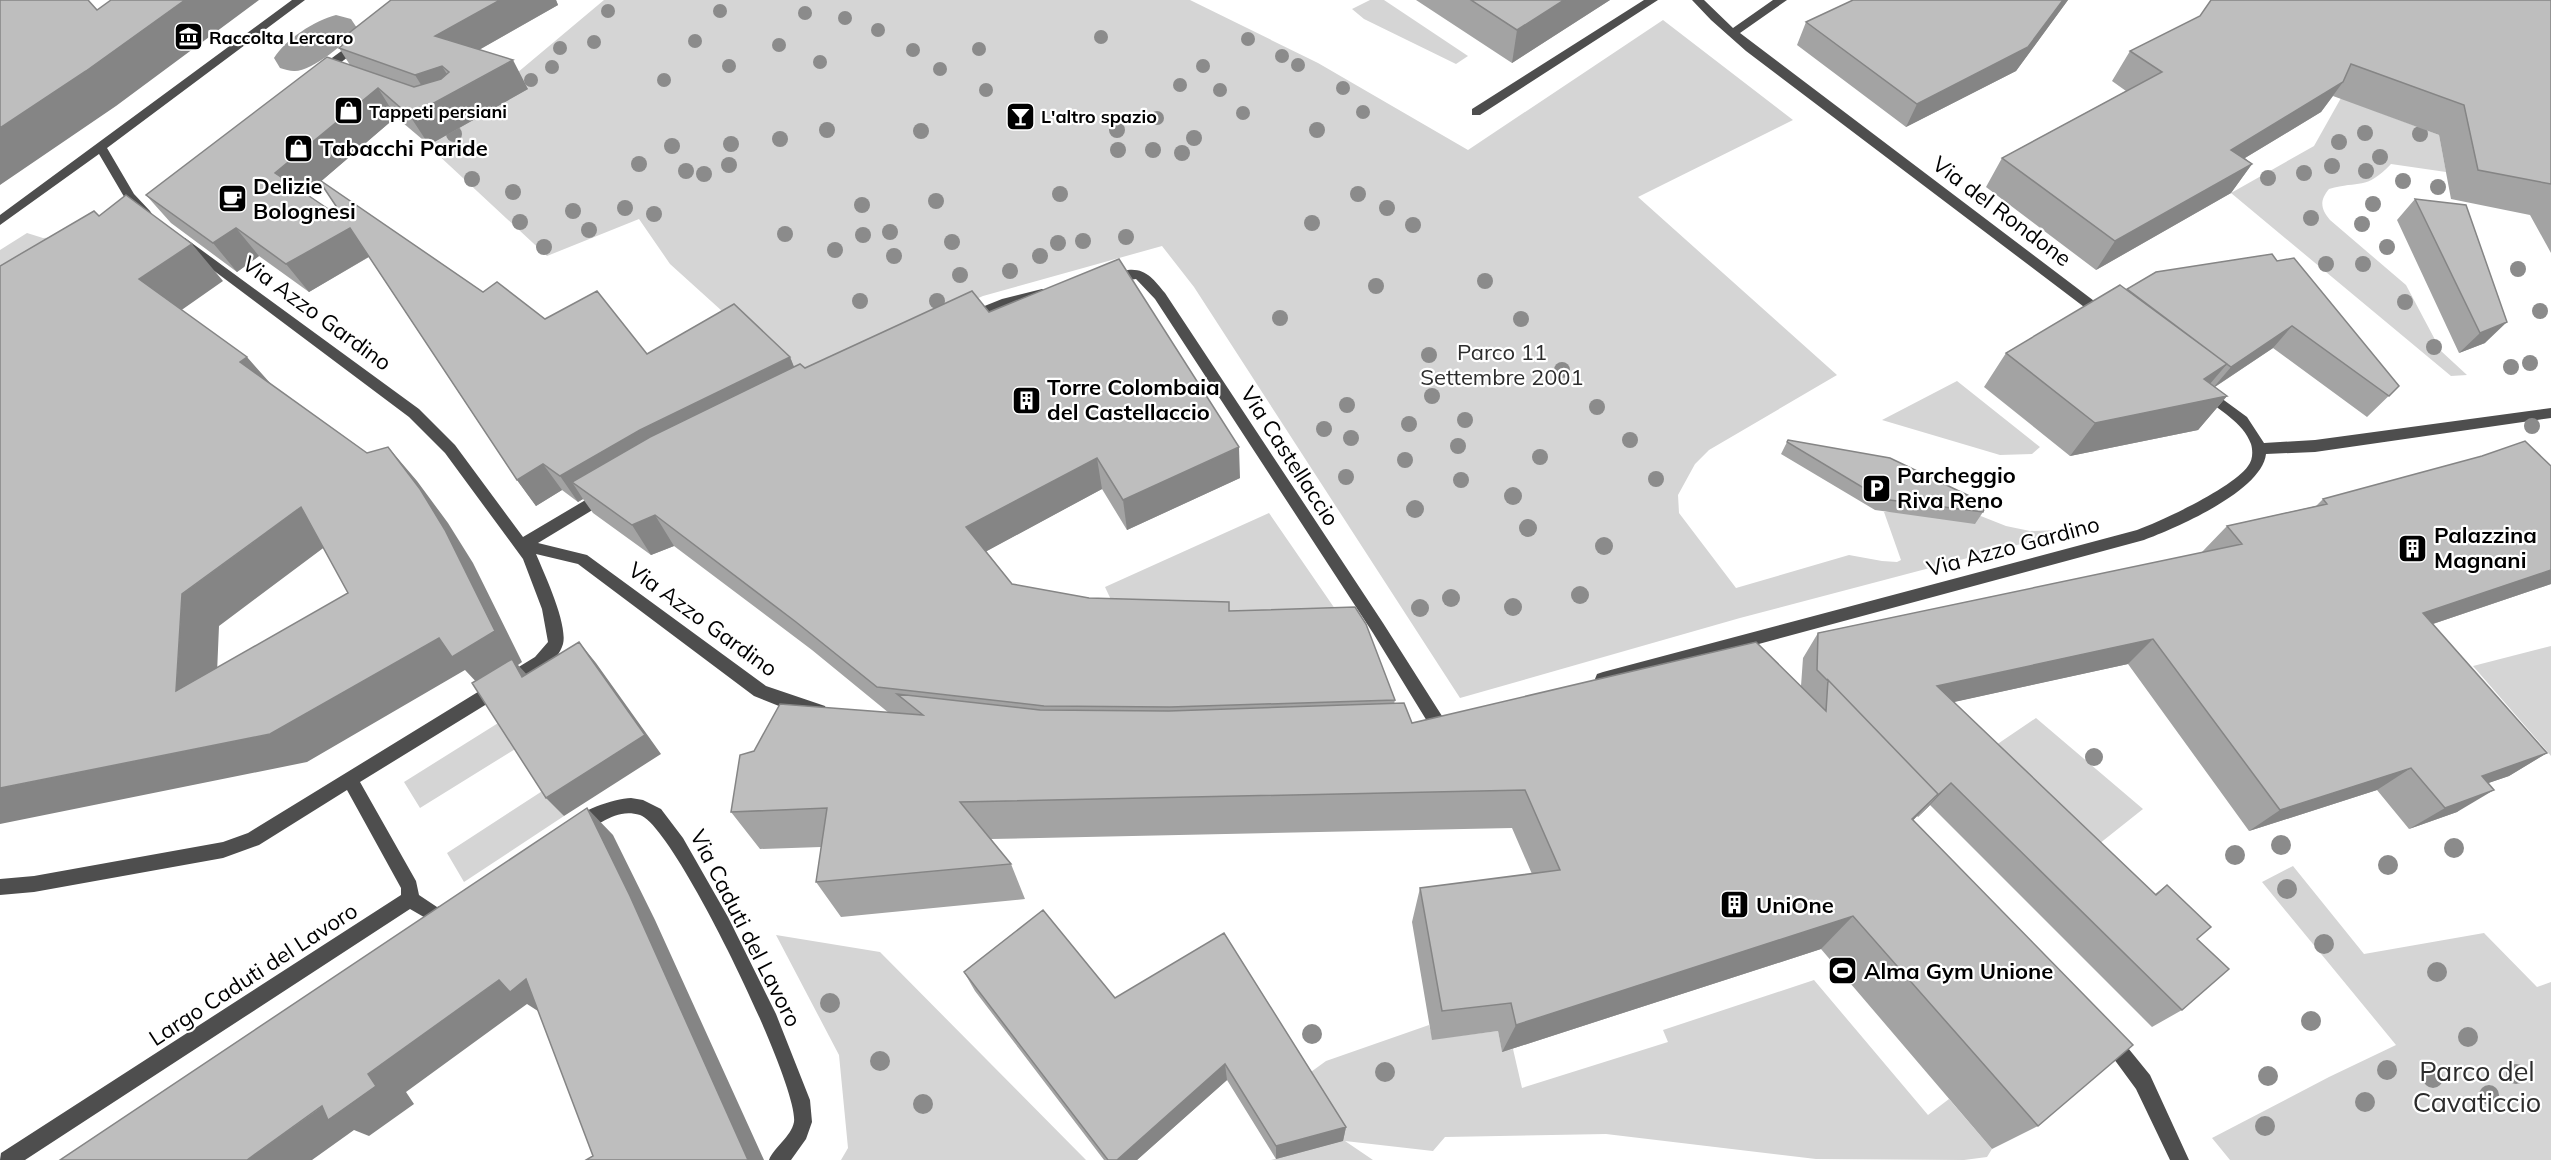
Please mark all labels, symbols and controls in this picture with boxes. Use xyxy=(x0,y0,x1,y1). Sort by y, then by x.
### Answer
museum icon: Raccolta Lercaro xyxy=(172,21,204,53)
place label: Raccolta Lercaro xyxy=(209,26,353,49)
shop icon: Tappeti persiani xyxy=(332,95,364,127)
place label: Tappeti persiani xyxy=(369,100,507,123)
bar icon: L'altro spazio xyxy=(1004,100,1036,132)
place label: L'altro spazio xyxy=(1041,105,1157,128)
shop icon: Tabacchi Paride xyxy=(283,132,315,164)
place label: Tabacchi Paride xyxy=(320,134,488,162)
street label: Via del Rondone xyxy=(1927,150,2077,272)
place label: Delizie Bolognesi xyxy=(253,172,356,225)
cafe icon: Delizie Bolognesi xyxy=(216,183,248,215)
street label: Via Azzo Gardino xyxy=(237,249,397,377)
park label: Parco 11 Settembre 2001 xyxy=(1420,338,1584,391)
place label: Torre Colombaia del Castellaccio xyxy=(1047,373,1220,426)
street label: Via Castellaccio xyxy=(1234,381,1346,531)
building icon: Torre Colombaia del Castellaccio xyxy=(1010,384,1042,416)
place label: Parcheggio Riva Reno xyxy=(1897,461,2016,514)
parking icon: Parcheggio Riva Reno xyxy=(1860,472,1892,504)
street label: Via Azzo Gardino xyxy=(1924,509,2102,583)
place label: Palazzina Magnani xyxy=(2434,521,2537,574)
building icon: Palazzina Magnani xyxy=(2397,532,2429,564)
street label: Via Azzo Gardino xyxy=(623,555,783,683)
street label: Via Caduti del Lavoro xyxy=(684,825,808,1031)
building icon: UniOne xyxy=(1719,889,1751,921)
place label: UniOne xyxy=(1756,891,1834,919)
street label: Largo Caduti del Lavoro xyxy=(144,896,362,1052)
sports icon: Alma Gym Unione xyxy=(1827,955,1859,987)
place label: Alma Gym Unione xyxy=(1864,957,2053,985)
park label: Parco del Cavaticcio xyxy=(2413,1054,2541,1119)

